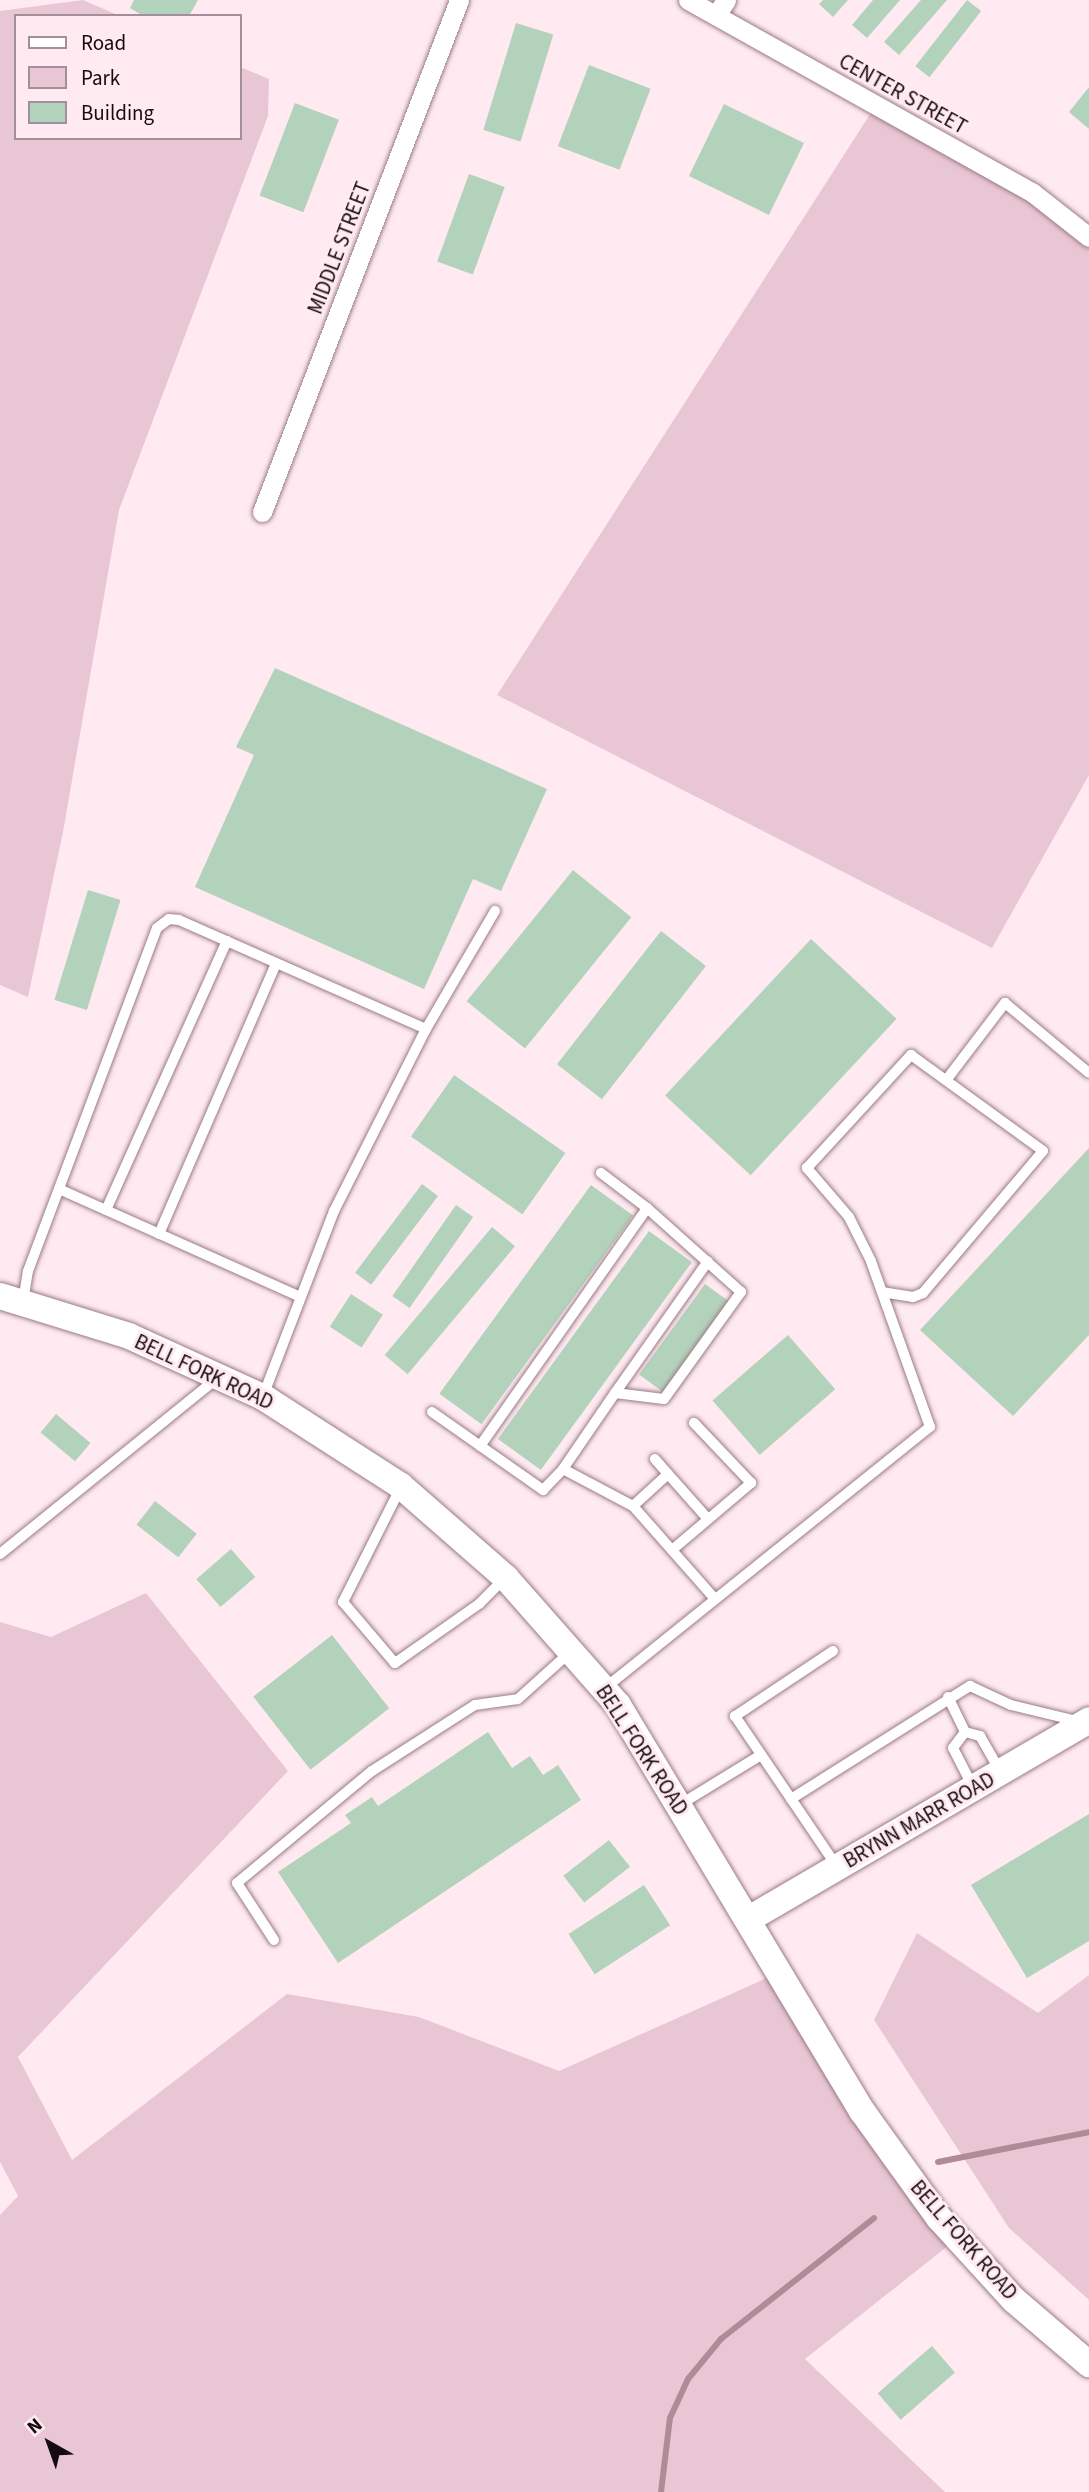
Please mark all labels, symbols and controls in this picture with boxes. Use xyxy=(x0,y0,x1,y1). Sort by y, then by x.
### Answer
legend xyxy=(14,14,242,140)
text: Road xyxy=(81,28,126,58)
street label: CENTER STREET xyxy=(835,48,971,140)
text: Park xyxy=(81,63,120,93)
text: Building xyxy=(81,98,154,128)
street label: MIDDLE STREET xyxy=(302,178,376,318)
street label: BELL FORK ROAD xyxy=(131,1329,277,1415)
street label: BELL FORK ROAD xyxy=(590,1680,694,1820)
street label: BRYNN MARR ROAD xyxy=(839,1766,999,1874)
street label: BELL FORK ROAD xyxy=(905,2175,1023,2305)
north arrow xyxy=(14,2408,84,2478)
text: N xyxy=(22,2412,49,2441)

